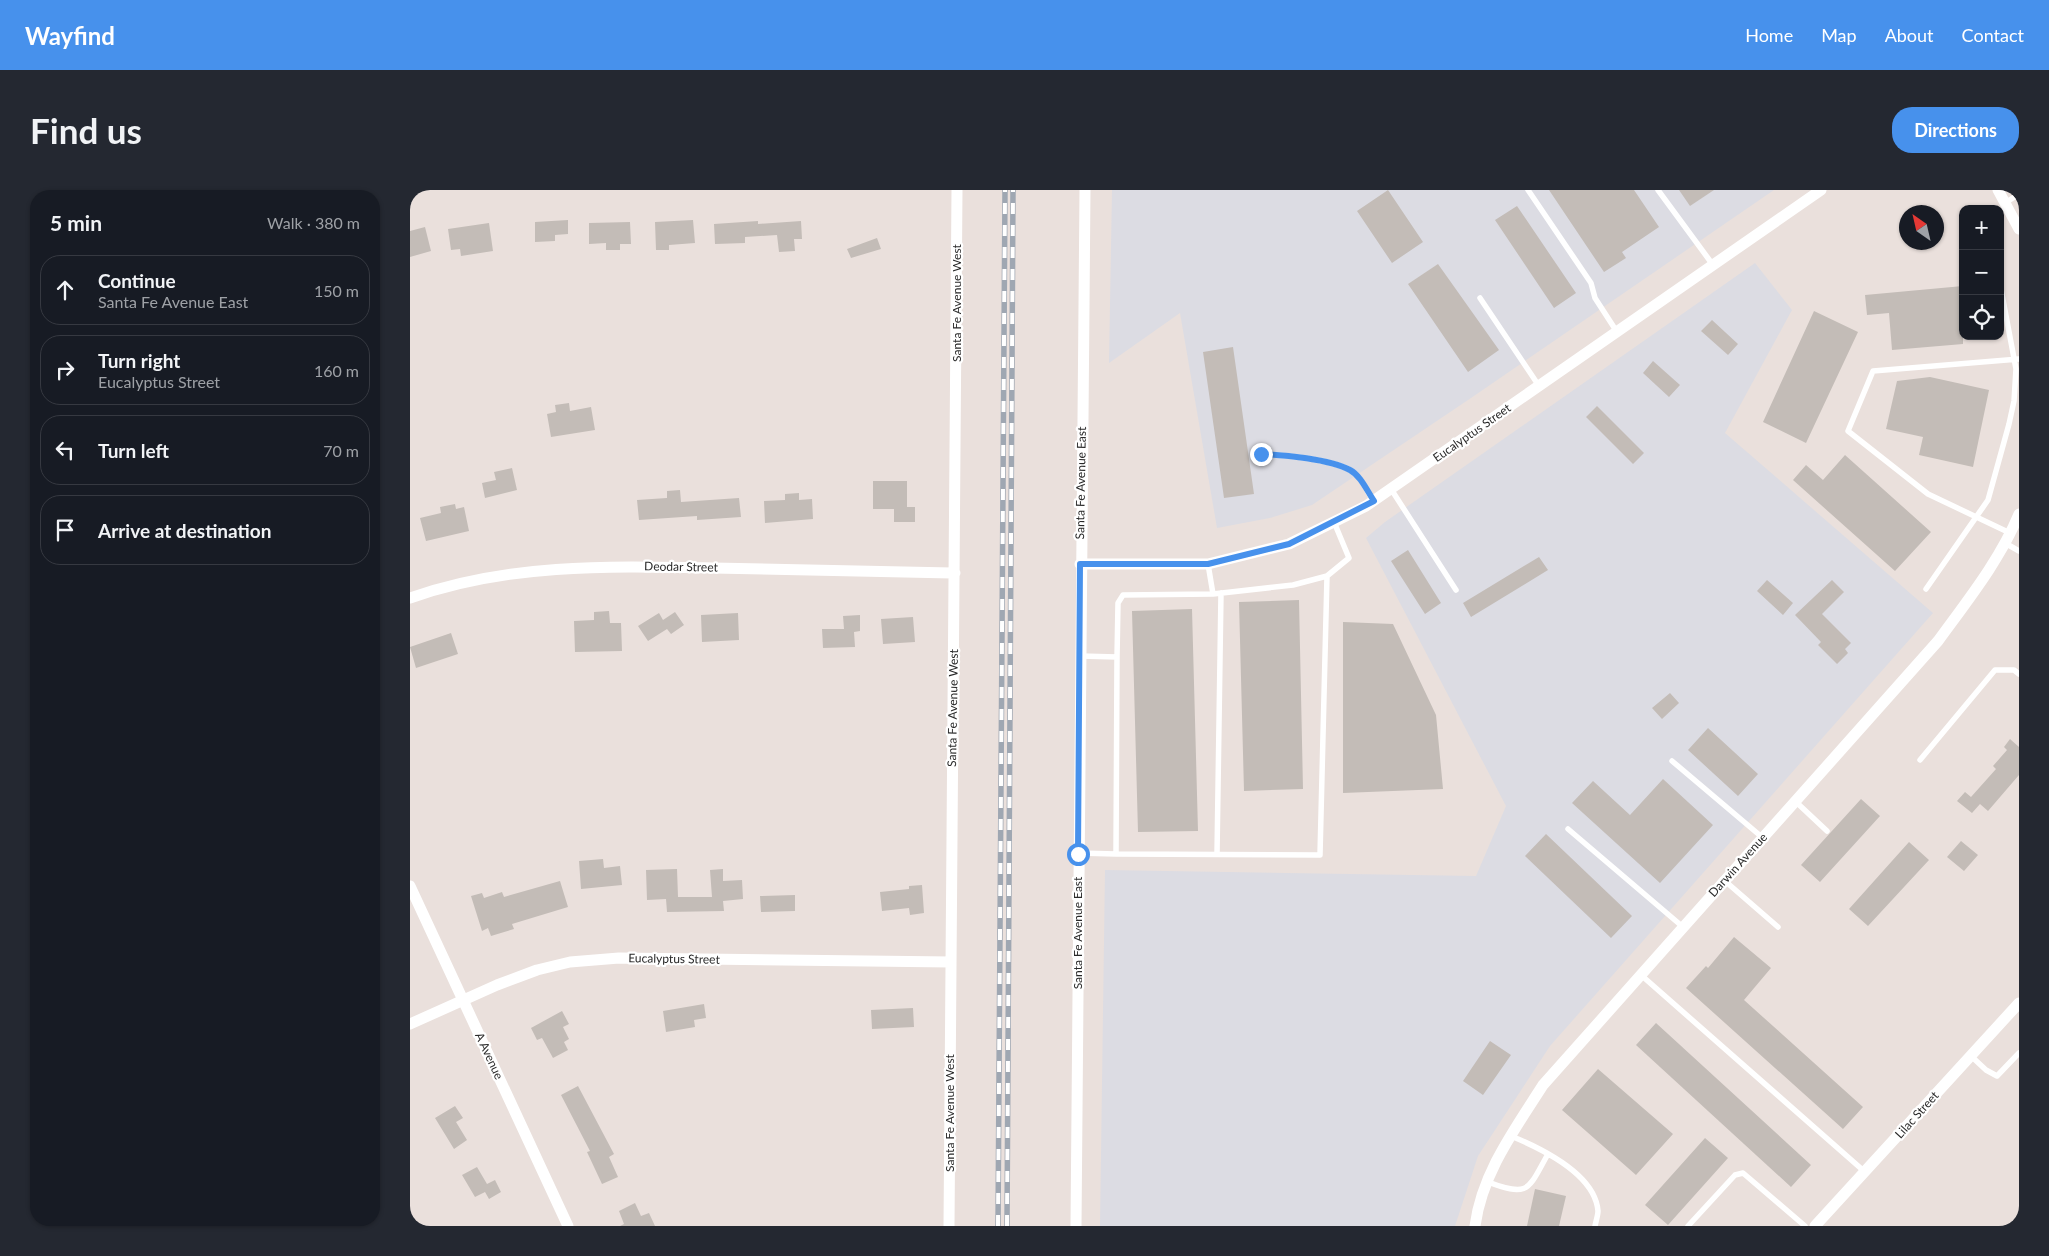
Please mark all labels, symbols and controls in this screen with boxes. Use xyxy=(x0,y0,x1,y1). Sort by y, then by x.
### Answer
text: Wayfind xyxy=(25,21,115,50)
text: Home xyxy=(1745,24,1793,46)
text: Map xyxy=(1821,24,1857,46)
text: About xyxy=(1885,24,1934,46)
text: Contact xyxy=(1962,24,2024,46)
button: Directions xyxy=(1892,107,2019,153)
text: Find us xyxy=(30,109,142,151)
north arrow xyxy=(1899,205,1944,250)
map controls xyxy=(1959,205,2004,340)
button: + xyxy=(1959,205,2004,250)
text: 5 min xyxy=(50,210,102,235)
text: Walk · 380 m xyxy=(267,213,360,232)
street label: Santa Fe Avenue West xyxy=(949,243,964,362)
button: − xyxy=(1959,250,2004,295)
text: Continue xyxy=(98,269,176,292)
icon: ahead xyxy=(51,276,79,304)
text: 150 m xyxy=(314,281,359,300)
text: Santa Fe Avenue East xyxy=(98,292,248,311)
button: locate xyxy=(1959,295,2004,340)
text: Turn right xyxy=(98,349,180,372)
icon: right xyxy=(51,356,79,384)
text: 160 m xyxy=(314,361,359,380)
text: Eucalyptus Street xyxy=(98,372,220,391)
street label: Eucalyptus Street xyxy=(1430,400,1514,465)
street label: Santa Fe Avenue East xyxy=(1072,426,1089,539)
icon: left xyxy=(51,436,79,464)
text: Turn left xyxy=(98,439,169,462)
text: 70 m xyxy=(323,441,359,460)
route end xyxy=(1250,443,1273,466)
icon: arrive xyxy=(51,516,79,544)
text: Arrive at destination xyxy=(98,519,271,542)
street label: Deodar Street xyxy=(644,558,719,575)
street label: Santa Fe Avenue West xyxy=(944,648,961,767)
street label: Darwin Avenue xyxy=(1705,830,1770,900)
route start xyxy=(1067,843,1090,866)
street label: Santa Fe Avenue East xyxy=(1070,876,1085,989)
street label: Eucalyptus Street xyxy=(628,950,721,967)
street label: A Avenue xyxy=(472,1030,507,1082)
street label: Santa Fe Avenue West xyxy=(942,1053,957,1172)
street label: Lilac Street xyxy=(1892,1087,1942,1141)

